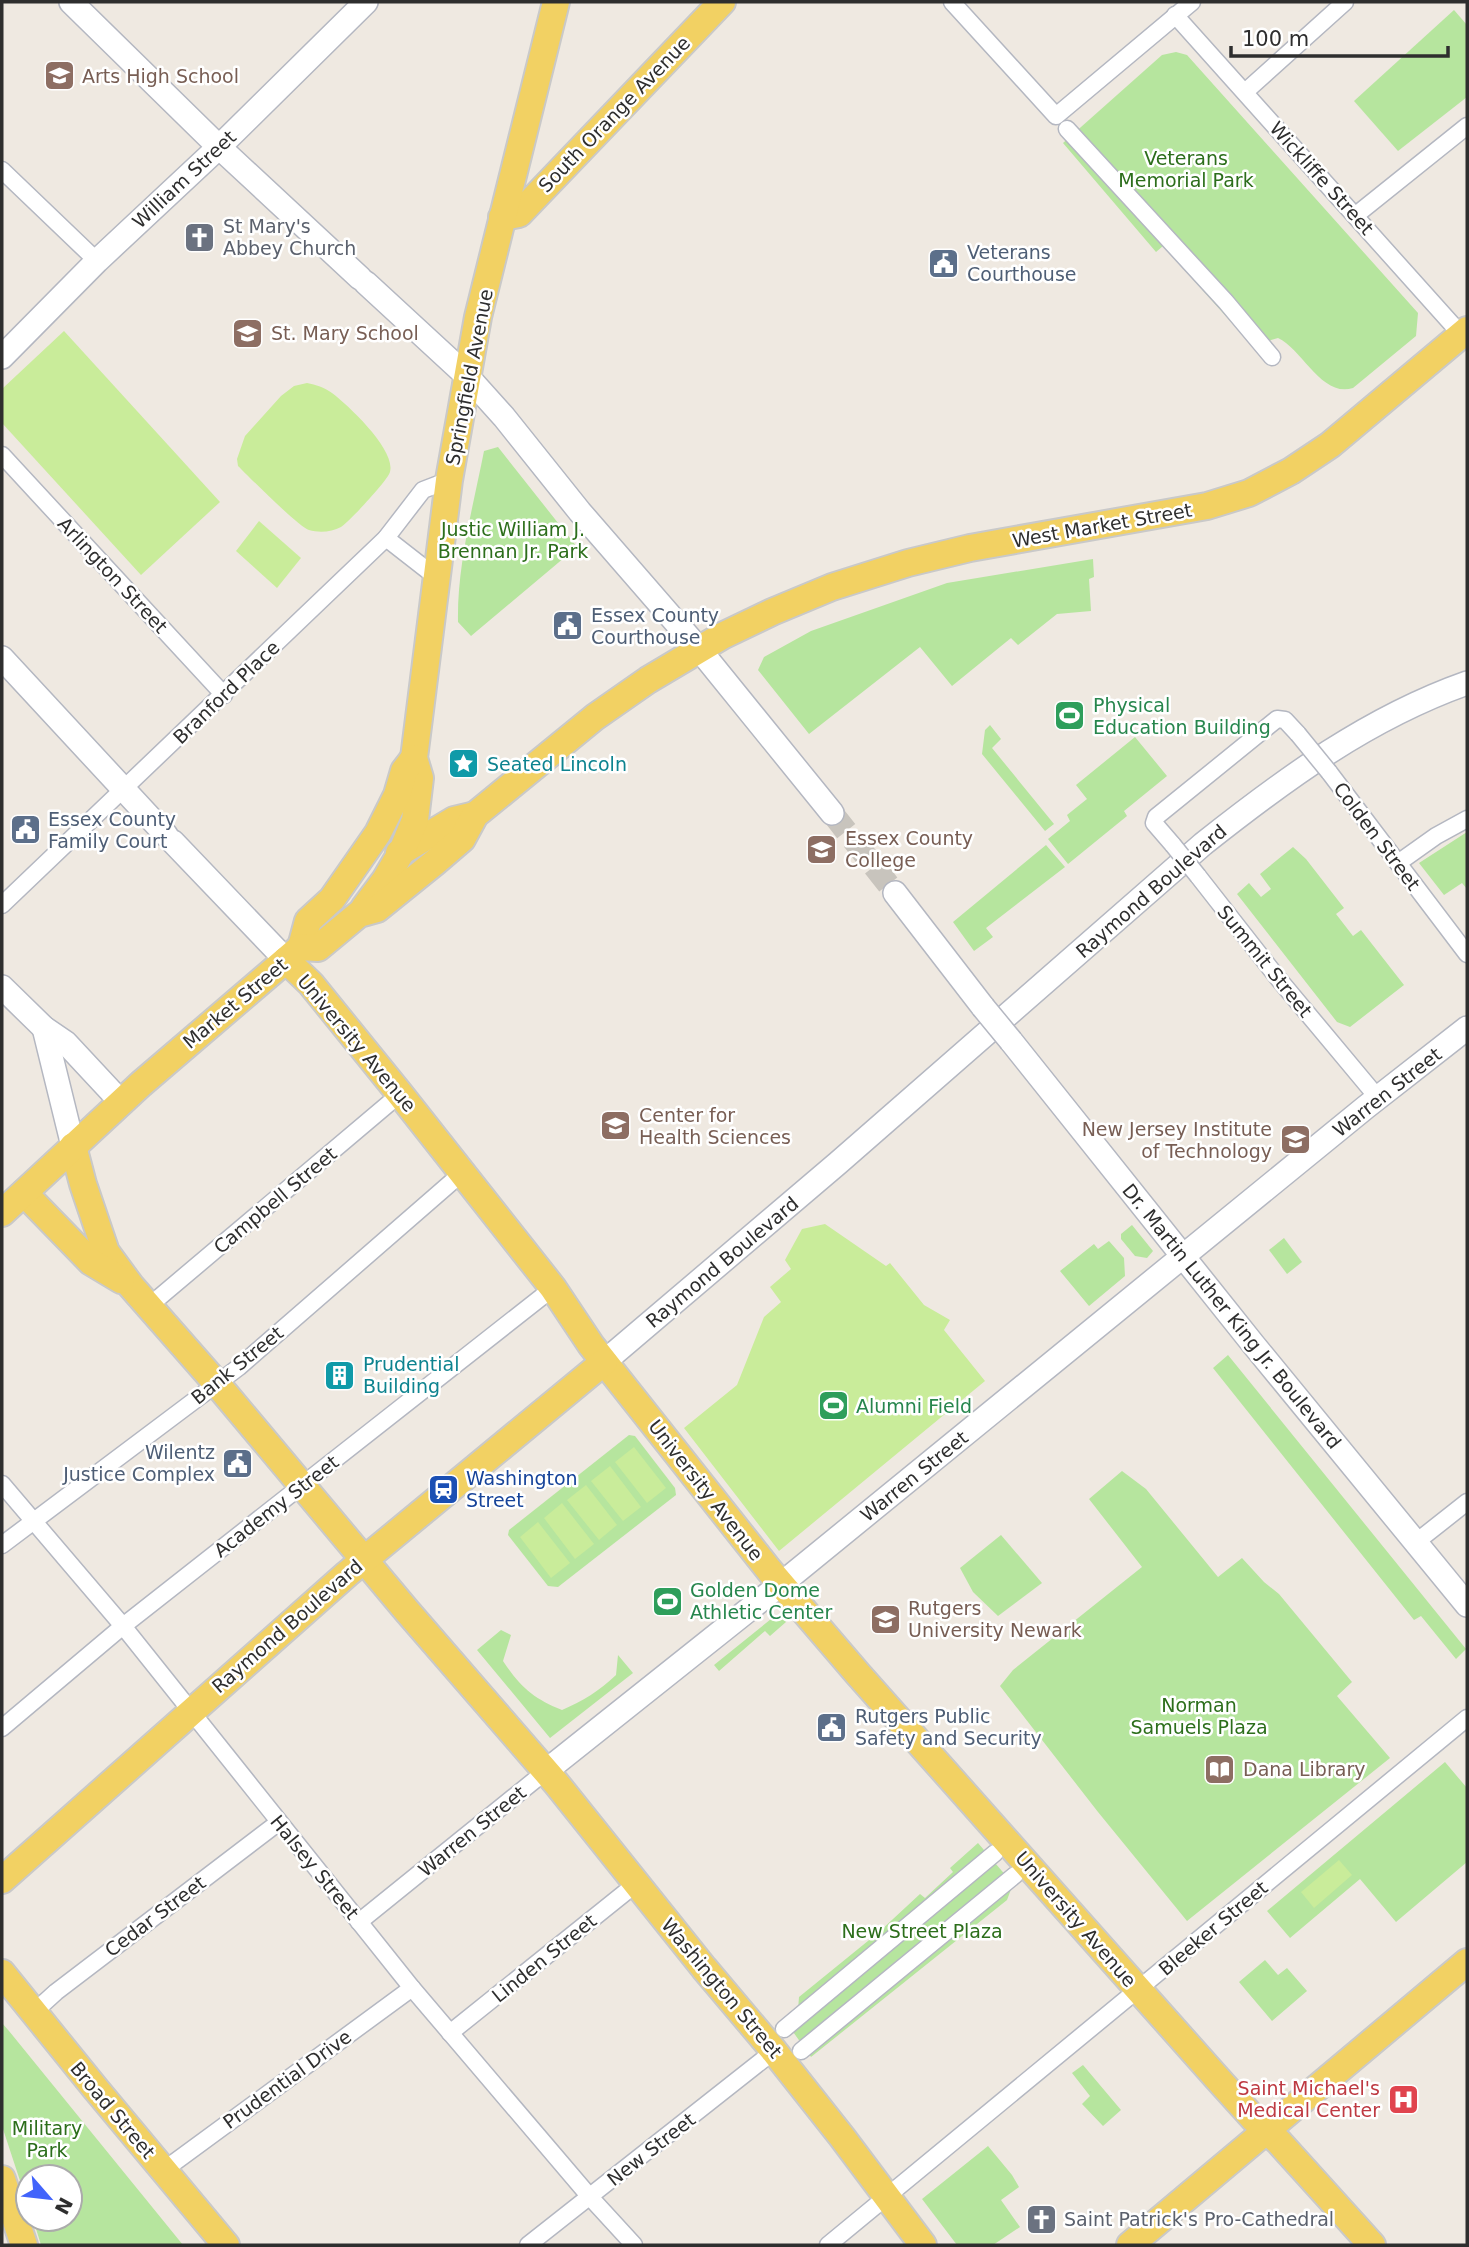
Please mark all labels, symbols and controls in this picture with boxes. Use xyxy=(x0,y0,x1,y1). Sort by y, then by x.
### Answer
scale bar xyxy=(1231,14,1448,58)
text: 100 m xyxy=(1242,27,1309,51)
street label: South Orange Avenue xyxy=(534,32,694,196)
school or university icon: Arts High School xyxy=(42,59,76,93)
place label: Arts High School xyxy=(82,65,239,87)
street label: Wickliffe Street xyxy=(1266,117,1378,239)
street label: William Street xyxy=(128,125,240,233)
park label: Veterans Memorial Park xyxy=(1118,147,1254,191)
place label: St Mary's Abbey Church xyxy=(223,215,356,259)
church icon: St Mary's Abbey Church xyxy=(183,220,217,254)
place label: Veterans Courthouse xyxy=(967,241,1077,285)
public building icon: Veterans Courthouse xyxy=(927,246,961,280)
street label: Springfield Avenue xyxy=(441,287,497,467)
school or university icon: St. Mary School xyxy=(231,316,265,350)
place label: St. Mary School xyxy=(271,322,419,344)
street label: West Market Street xyxy=(1011,498,1193,552)
street label: Arlington Street xyxy=(54,513,172,637)
park label: Justic William J. Brennan Jr. Park xyxy=(438,518,588,562)
place label: Essex County Courthouse xyxy=(591,604,719,648)
public building icon: Essex County Courthouse xyxy=(551,609,585,643)
street label: Branford Place xyxy=(168,636,284,748)
place label: Physical Education Building xyxy=(1093,694,1271,738)
sports icon: Physical Education Building xyxy=(1053,699,1087,733)
place icon: Seated Lincoln xyxy=(447,747,481,781)
place label: Seated Lincoln xyxy=(487,753,627,775)
street label: Colden Street xyxy=(1329,778,1425,894)
place label: Essex County Family Court xyxy=(48,808,176,852)
public building icon: Essex County Family Court xyxy=(8,813,42,847)
street label: Raymond Boulevard xyxy=(1071,820,1231,962)
place label: Essex County College xyxy=(845,827,973,871)
school or university icon: Essex County College xyxy=(805,832,839,866)
street label: Summit Street xyxy=(1213,901,1317,1021)
street label: Market Street xyxy=(178,953,292,1053)
street label: University Avenue xyxy=(293,970,421,1116)
street label: Warren Street xyxy=(1328,1043,1446,1141)
place label: Center for Health Sciences xyxy=(639,1104,791,1148)
school or university icon: Center for Health Sciences xyxy=(599,1109,633,1143)
place label: New Jersey Institute of Technology xyxy=(1082,1118,1272,1162)
school or university icon: New Jersey Institute of Technology xyxy=(1278,1123,1312,1157)
street label: Campbell Street xyxy=(209,1142,341,1258)
street label: Dr. Martin Luther King Jr. Boulevard xyxy=(1118,1179,1346,1453)
street label: Raymond Boulevard xyxy=(641,1192,803,1332)
street label: Bank Street xyxy=(187,1321,287,1409)
place label: Prudential Building xyxy=(363,1353,459,1397)
building icon: Prudential Building xyxy=(323,1358,357,1392)
sports icon: Alumni Field xyxy=(816,1389,850,1423)
place label: Alumni Field xyxy=(856,1395,972,1417)
street label: University Avenue xyxy=(644,1415,768,1565)
street label: Warren Street xyxy=(856,1426,972,1526)
place label: Wilentz Justice Complex xyxy=(62,1441,215,1485)
public building icon: Wilentz Justice Complex xyxy=(221,1446,255,1480)
street label: Academy Street xyxy=(209,1451,343,1561)
place label: Washington Street xyxy=(466,1467,578,1511)
station icon: Washington Street xyxy=(426,1472,460,1506)
street label: Raymond Boulevard xyxy=(207,1555,367,1697)
place label: Golden Dome Athletic Center xyxy=(690,1579,832,1623)
sports icon: Golden Dome Athletic Center xyxy=(650,1584,684,1618)
place label: Rutgers University Newark xyxy=(908,1597,1082,1641)
school or university icon: Rutgers University Newark xyxy=(868,1602,902,1636)
park label: Norman Samuels Plaza xyxy=(1130,1694,1268,1738)
place label: Rutgers Public Safety and Security xyxy=(855,1705,1042,1749)
public building icon: Rutgers Public Safety and Security xyxy=(815,1710,849,1744)
library icon: Dana Library xyxy=(1203,1752,1237,1786)
place label: Dana Library xyxy=(1243,1758,1365,1780)
street label: Warren Street xyxy=(414,1781,530,1881)
street label: Halsey Street xyxy=(266,1810,364,1924)
street label: University Avenue xyxy=(1011,1847,1141,1991)
street label: Cedar Street xyxy=(100,1871,210,1961)
street label: Bleeker Street xyxy=(1154,1876,1272,1980)
street label: Linden Street xyxy=(488,1909,600,2007)
street label: Washington Street xyxy=(657,1914,787,2062)
park label: New Street Plaza xyxy=(841,1920,1003,1942)
street label: Prudential Drive xyxy=(219,2025,355,2133)
street label: Broad Street xyxy=(66,2057,160,2163)
place label: Saint Michael's Medical Center xyxy=(1237,2077,1380,2121)
hospital icon: Saint Michael's Medical Center xyxy=(1386,2082,1420,2116)
street label: New Street xyxy=(603,2108,699,2190)
park label: Military Park xyxy=(12,2117,82,2161)
north arrow xyxy=(14,2163,84,2233)
text: N xyxy=(51,2194,77,2218)
church icon: Saint Patrick's Pro-Cathedral xyxy=(1024,2202,1058,2236)
place label: Saint Patrick's Pro-Cathedral xyxy=(1064,2208,1334,2230)

